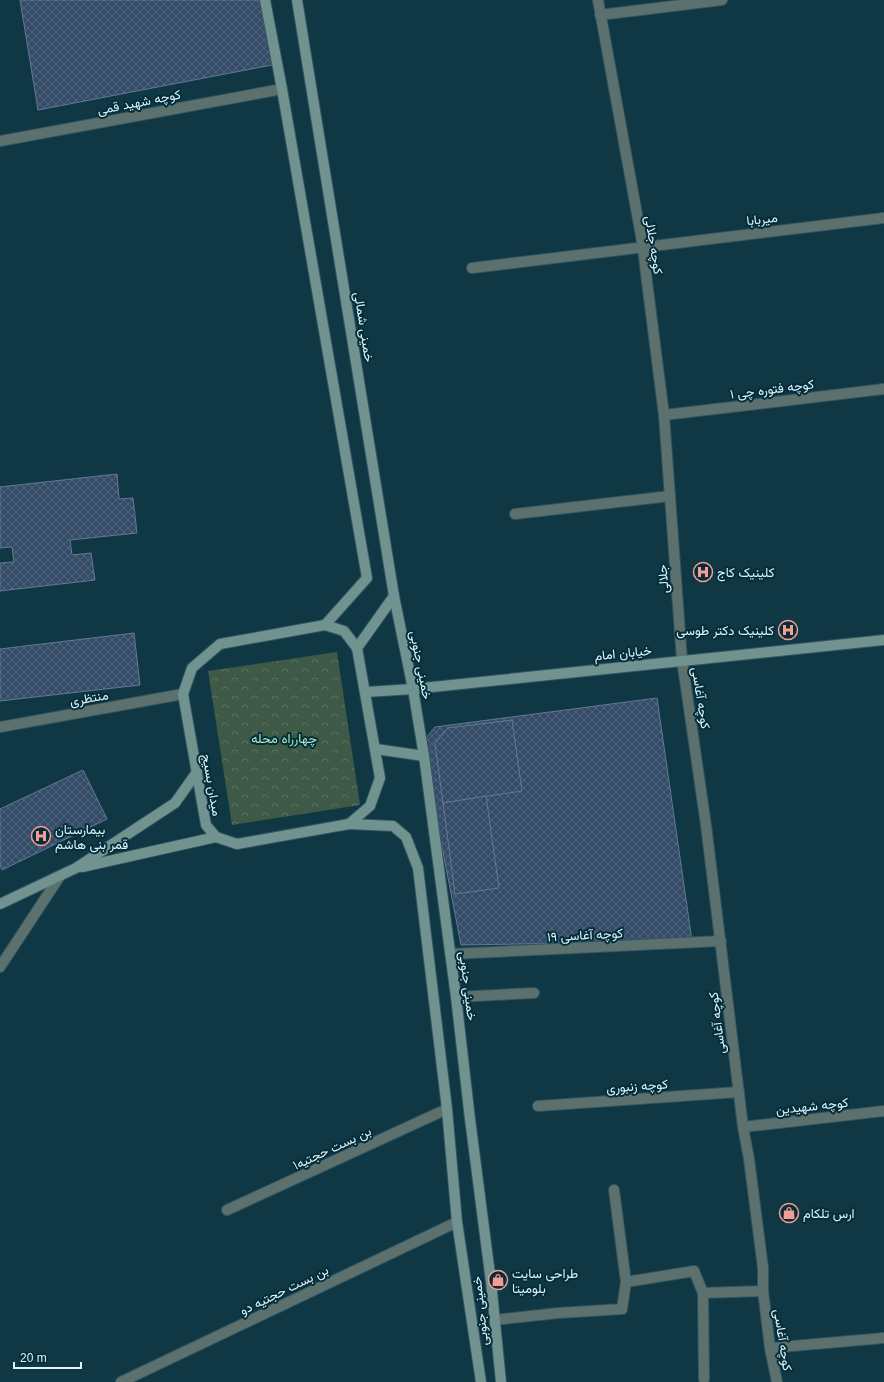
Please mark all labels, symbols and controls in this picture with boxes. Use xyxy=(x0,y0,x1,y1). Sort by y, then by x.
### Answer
street label: کوچه شهید قمی xyxy=(96,87,183,119)
street label: میربابا xyxy=(746,210,779,229)
street label: کوچه جلالی xyxy=(640,215,666,276)
street label: خمینی شمالی xyxy=(350,291,377,363)
street label: کوچه فتوره چی ۱ xyxy=(729,376,815,404)
hospital icon: کلینیک کاج xyxy=(692,561,714,583)
street label: جلالی xyxy=(654,564,672,594)
place label: کلینیک کاج xyxy=(717,565,775,582)
hospital icon: کلینیک دکتر طوسی xyxy=(777,619,799,641)
place label: کلینیک دکتر طوسی xyxy=(676,623,774,639)
street label: خمینی جنوبی xyxy=(406,629,435,701)
street label: خیابان امام xyxy=(594,643,653,664)
street label: کوچه آغاسی xyxy=(687,666,713,731)
street label: منتظری xyxy=(69,687,110,710)
park label: چهارراه محله xyxy=(251,731,317,748)
street label: میدان بسیج xyxy=(197,753,225,818)
place label: بیمارستان قمر بنی هاشم xyxy=(55,822,128,853)
hospital icon: بیمارستان قمر بنی هاشم xyxy=(30,825,52,847)
street label: کوچه آغاسی ۱۹ xyxy=(547,926,624,946)
street label: خمینی جنوبی xyxy=(455,951,480,1022)
street label: کوچه آغاسی xyxy=(706,991,730,1055)
street label: کوچه زنبوری xyxy=(606,1076,669,1098)
street label: کوچه شهیدین xyxy=(775,1095,849,1119)
street label: بن بست حجتیه۱ xyxy=(290,1123,374,1174)
shop icon: ارس تلکام xyxy=(778,1202,800,1224)
place label: ارس تلکام xyxy=(803,1206,855,1222)
street label: بن بست حجتیه دو xyxy=(237,1262,331,1319)
place label: طراحی سایت بلومیتا xyxy=(512,1266,578,1297)
shop icon: طراحی سایت بلومیتا xyxy=(487,1269,509,1291)
street label: خمینی جنوبی xyxy=(469,1275,492,1346)
street label: کوچه آغاسی xyxy=(769,1308,795,1373)
scale bar xyxy=(14,1344,81,1370)
text: 20 m xyxy=(20,1351,47,1365)

